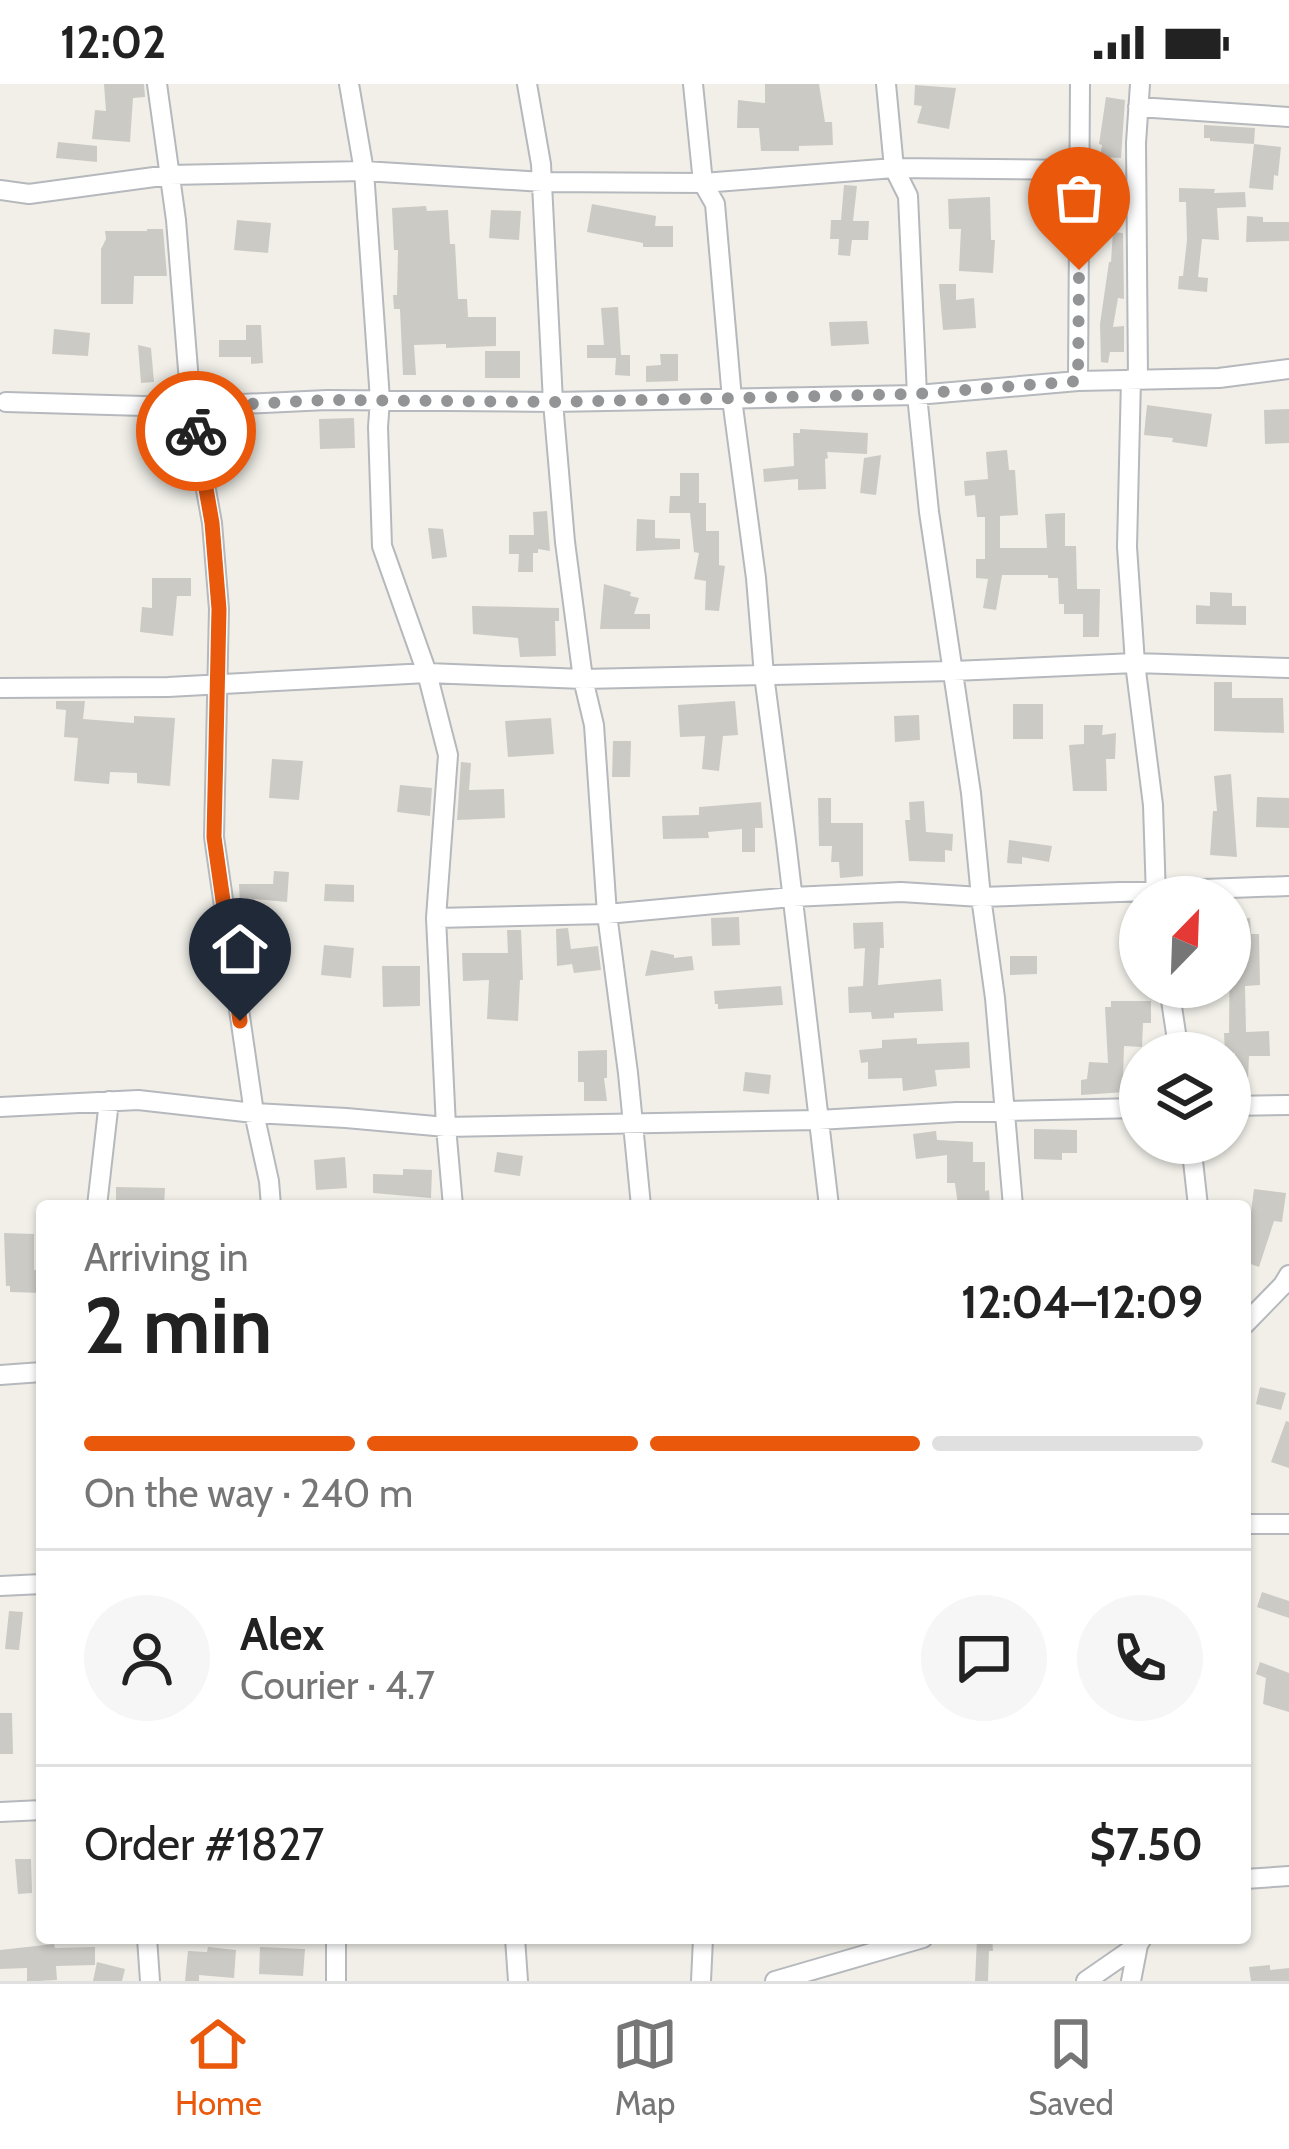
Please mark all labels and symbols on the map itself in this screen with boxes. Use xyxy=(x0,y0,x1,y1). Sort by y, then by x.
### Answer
pin xyxy=(1028,147,1130,270)
courier xyxy=(136,371,256,491)
north arrow xyxy=(1119,876,1251,1008)
pin xyxy=(189,898,291,1021)

